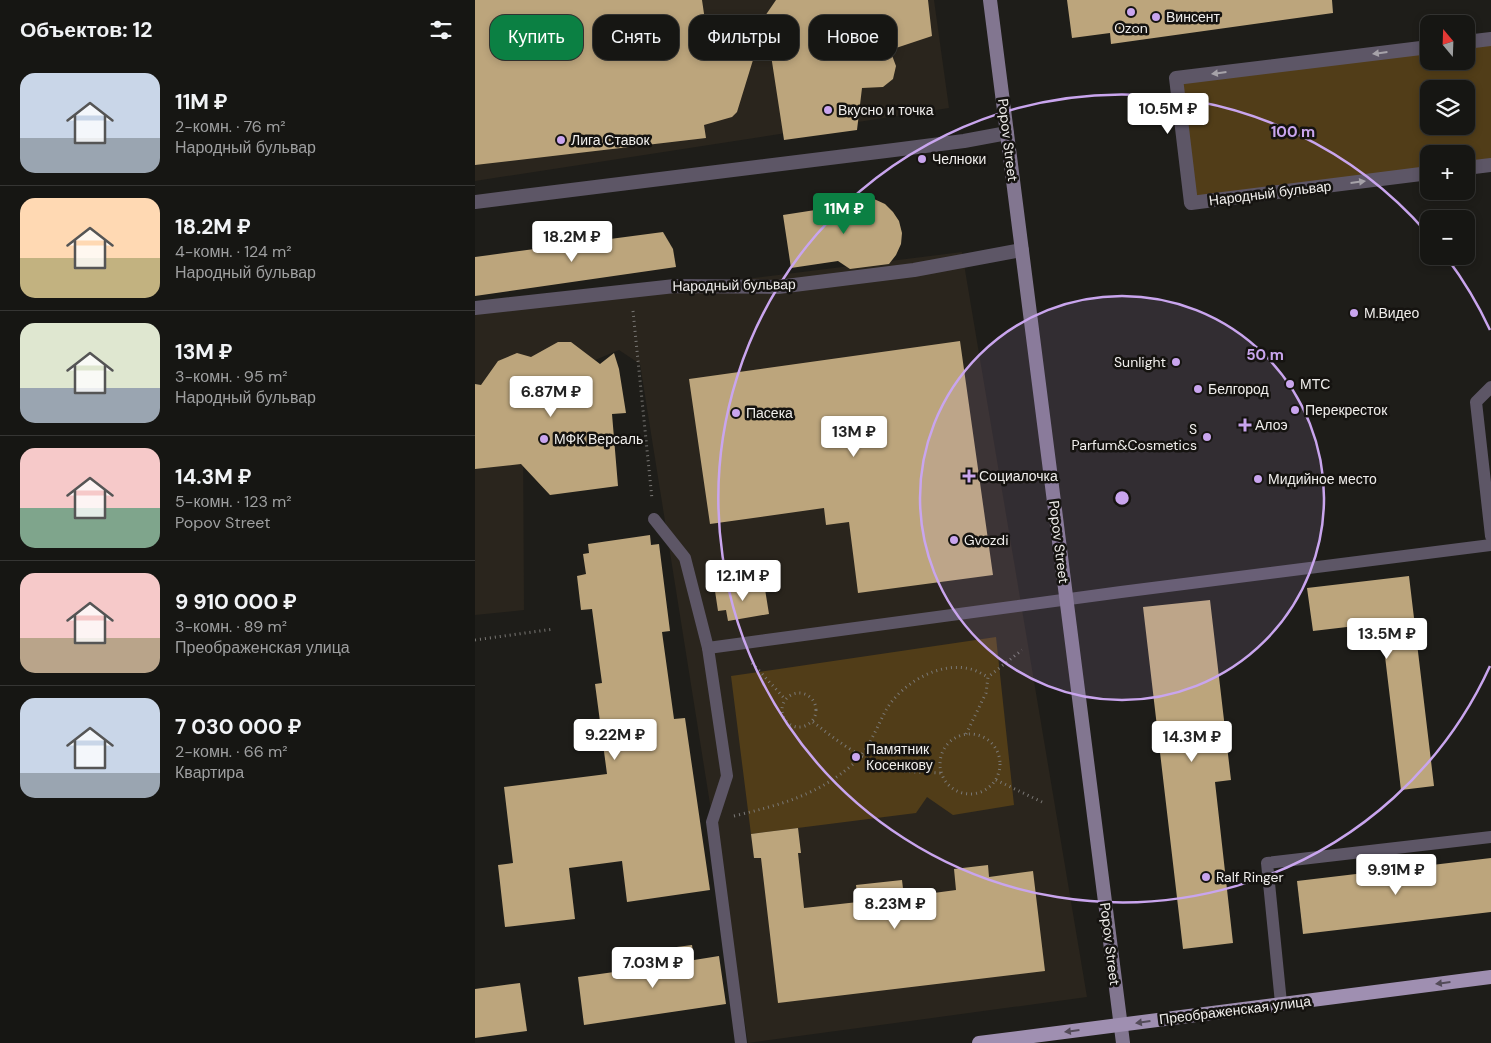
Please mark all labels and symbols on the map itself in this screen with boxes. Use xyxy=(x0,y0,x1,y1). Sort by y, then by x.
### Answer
marker: Ozon xyxy=(1125,6,1137,18)
place label: Винсент xyxy=(1166,8,1220,26)
marker: Винсент xyxy=(1150,11,1162,23)
north arrow xyxy=(1420,15,1475,70)
place label: Ozon xyxy=(1114,19,1148,37)
one-way arrow xyxy=(1372,49,1388,57)
one-way arrow xyxy=(1211,69,1227,77)
pin: 10.5M ₽ xyxy=(1122,92,1214,135)
street label: Popov Street xyxy=(994,97,1022,183)
place label: Вкусно и точка xyxy=(838,101,934,119)
marker: Вкусно и точка xyxy=(822,104,834,116)
text: 100 m xyxy=(1271,122,1315,142)
place label: Лига Ставок xyxy=(571,131,651,149)
marker: Лига Ставок xyxy=(555,134,567,146)
place label: Челноки xyxy=(932,150,986,168)
marker: Челноки xyxy=(916,153,928,165)
street label: Народный бульвар xyxy=(1208,177,1333,209)
one-way arrow xyxy=(1350,178,1366,186)
pin: 11M ₽ xyxy=(809,192,879,235)
pin: 18.2M ₽ xyxy=(526,220,618,263)
street label: Народный бульвар xyxy=(672,275,796,295)
place label: М.Видео xyxy=(1364,304,1420,322)
marker: М.Видео xyxy=(1348,307,1360,319)
text: 50 m xyxy=(1246,345,1284,365)
place label: Sunlight xyxy=(1114,353,1166,371)
marker: Sunlight xyxy=(1170,356,1182,368)
place label: МТС xyxy=(1300,375,1330,393)
pin: 6.87M ₽ xyxy=(505,376,597,418)
marker: МТС xyxy=(1284,378,1296,390)
place label: Белгород xyxy=(1208,380,1269,398)
marker: Белгород xyxy=(1192,383,1204,395)
place label: Перекресток xyxy=(1305,401,1388,419)
place label: Пасека xyxy=(746,404,793,422)
marker: Перекресток xyxy=(1289,404,1301,416)
marker: Пасека xyxy=(730,407,742,419)
pin: 13M ₽ xyxy=(819,416,889,458)
place label: Алоэ xyxy=(1255,416,1288,434)
marker: Алоэ xyxy=(1239,419,1251,431)
place label: S Parfum&Cosmetics xyxy=(1071,420,1197,454)
place label: МФК Версаль xyxy=(554,430,643,448)
marker: S Parfum&Cosmetics xyxy=(1201,431,1213,443)
marker: МФК Версаль xyxy=(538,433,550,445)
place label: Социалочка xyxy=(979,467,1058,485)
marker: Социалочка xyxy=(963,470,975,482)
place label: Мидийное место xyxy=(1268,470,1377,488)
marker: Мидийное место xyxy=(1252,473,1264,485)
centre of rings xyxy=(1113,489,1131,507)
street label: Popov Street xyxy=(1045,499,1073,585)
place label: Gvozdi xyxy=(964,531,1009,549)
marker: Gvozdi xyxy=(948,534,960,546)
pin: 12.1M ₽ xyxy=(697,560,789,602)
pin: 13.5M ₽ xyxy=(1341,618,1433,660)
pin: 9.22M ₽ xyxy=(569,718,661,761)
pin: 14.3M ₽ xyxy=(1146,720,1238,763)
place label: Памятник Косенкову xyxy=(866,740,933,774)
marker: Памятник Косенкову xyxy=(850,751,862,763)
pin: 9.91M ₽ xyxy=(1350,854,1442,896)
place label: Ralf Ringer xyxy=(1216,868,1284,886)
marker: Ralf Ringer xyxy=(1200,871,1212,883)
pin: 8.23M ₽ xyxy=(849,888,941,930)
street label: Popov Street xyxy=(1096,901,1124,987)
pin: 7.03M ₽ xyxy=(607,946,699,989)
one-way arrow xyxy=(1434,979,1450,987)
street label: Преображенская улица xyxy=(1158,992,1312,1028)
one-way arrow xyxy=(1134,1018,1150,1026)
one-way arrow xyxy=(1064,1027,1080,1035)

